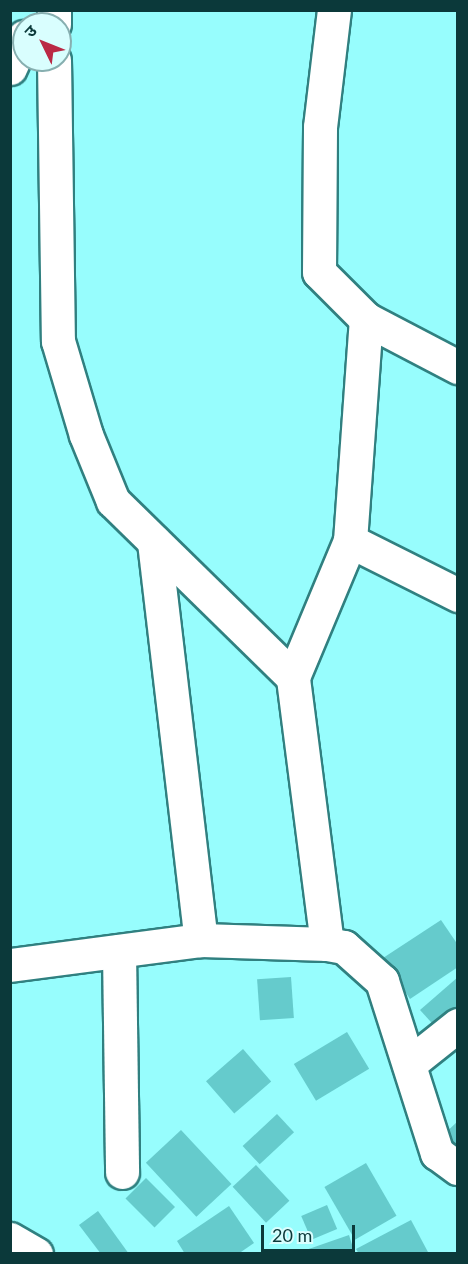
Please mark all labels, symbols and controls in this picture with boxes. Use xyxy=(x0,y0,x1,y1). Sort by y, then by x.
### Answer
north arrow xyxy=(12,12,72,72)
text: उ xyxy=(20,21,40,41)
scale bar xyxy=(264,1213,358,1251)
text: 20 m xyxy=(272,1224,312,1246)

